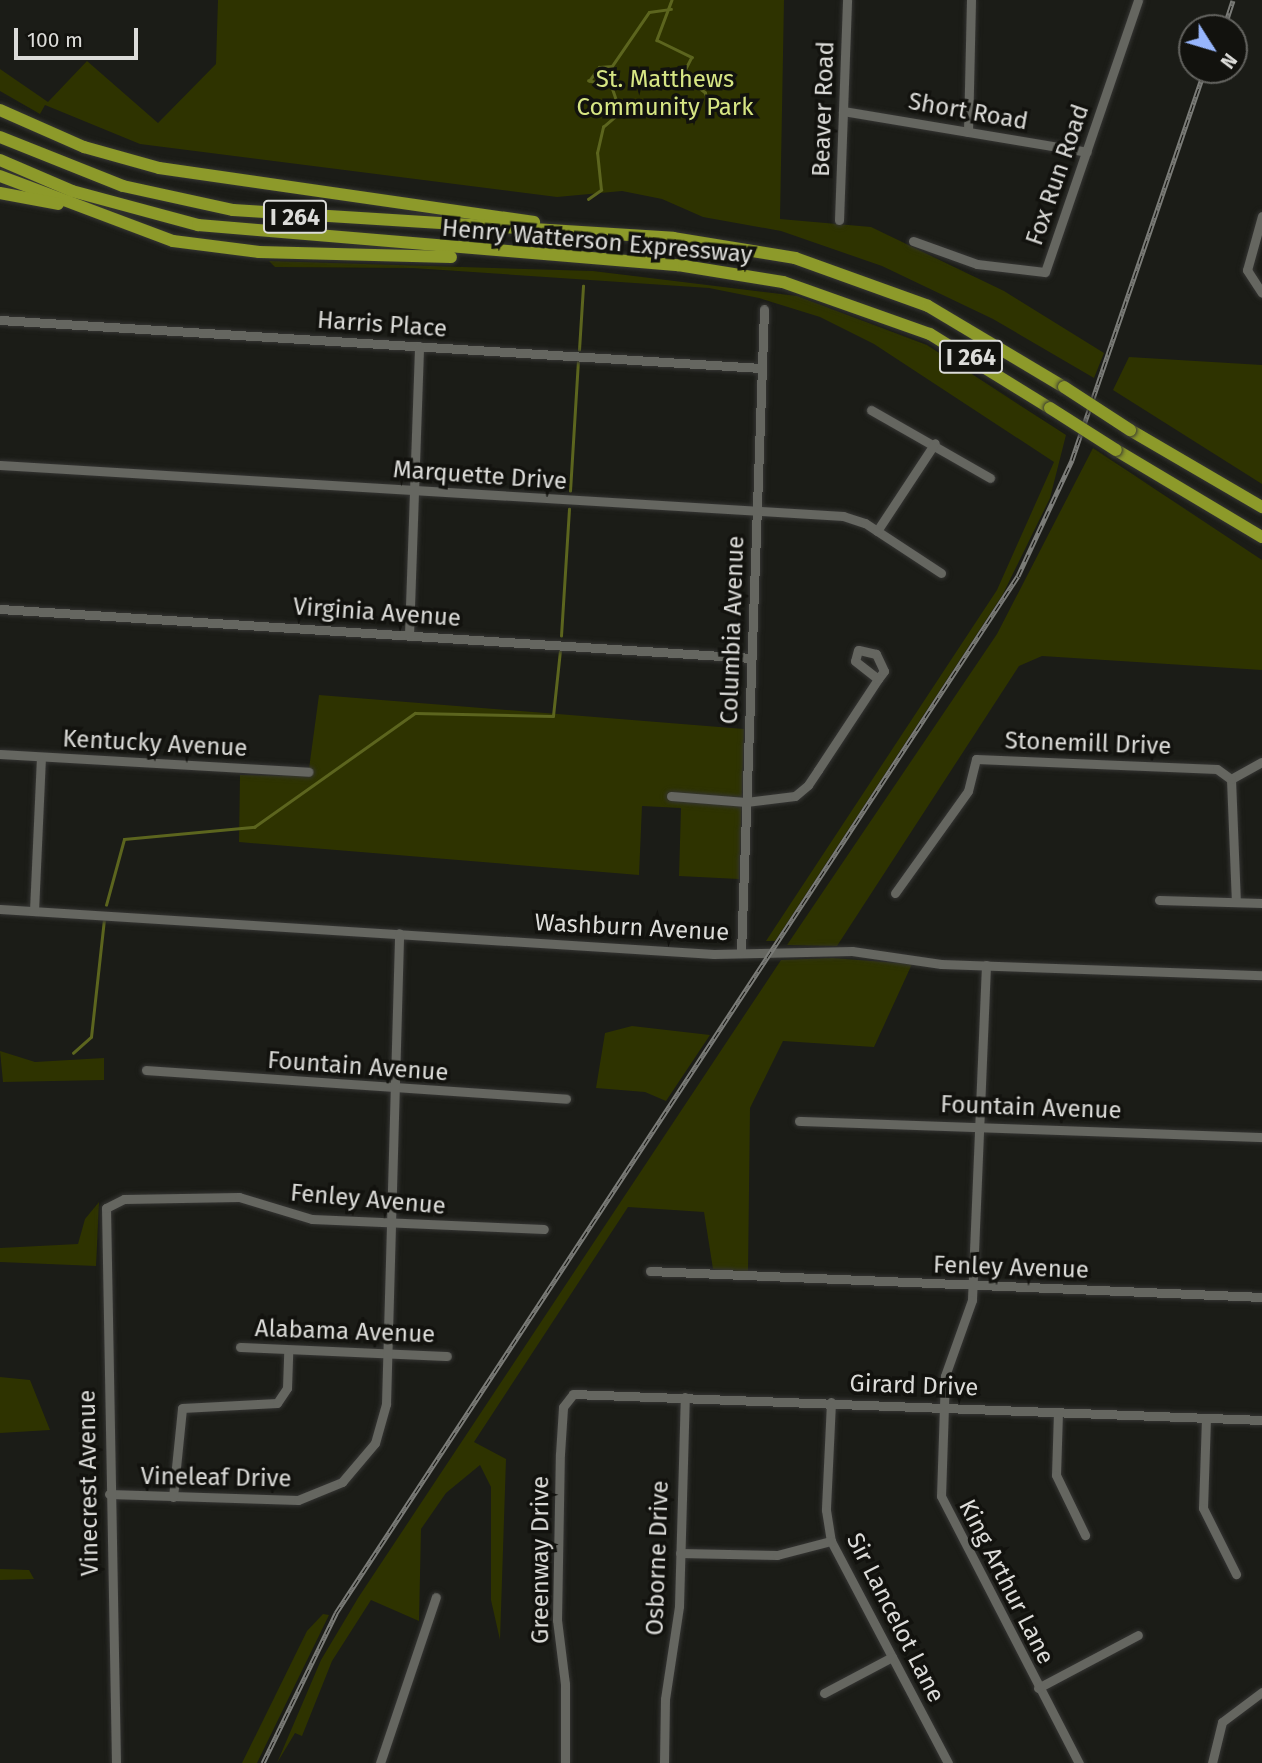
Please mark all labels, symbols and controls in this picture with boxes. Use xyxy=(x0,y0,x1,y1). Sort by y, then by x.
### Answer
scale bar xyxy=(18,14,142,58)
north arrow xyxy=(1178,14,1248,84)
text: 100 m xyxy=(27,27,83,53)
street label: Beaver Road xyxy=(807,41,841,177)
text: N xyxy=(1216,49,1242,73)
park label: St. Matthews Community Park xyxy=(577,66,753,122)
street label: Short Road xyxy=(906,87,1030,137)
street label: Fox Run Road xyxy=(1020,101,1096,249)
road number: I 264 xyxy=(262,198,328,236)
street label: Henry Watterson Expressway xyxy=(441,214,753,270)
street label: Harris Place xyxy=(316,306,448,344)
road number: I 264 xyxy=(938,338,1004,376)
street label: Marquette Drive xyxy=(392,456,568,496)
street label: Columbia Avenue xyxy=(715,535,751,725)
street label: Virginia Avenue xyxy=(292,593,462,633)
street label: Kentucky Avenue xyxy=(62,725,248,763)
street label: Stonemill Drive xyxy=(1004,727,1172,761)
street label: Washburn Avenue xyxy=(534,909,730,947)
street label: Fountain Avenue xyxy=(267,1046,449,1088)
street label: Fountain Avenue xyxy=(940,1090,1122,1126)
street label: Fenley Avenue xyxy=(289,1179,447,1221)
street label: Fenley Avenue xyxy=(933,1251,1089,1285)
street label: Alabama Avenue xyxy=(254,1314,436,1350)
street label: Girard Drive xyxy=(849,1369,979,1403)
street label: Vinecrest Avenue xyxy=(73,1390,105,1576)
street label: Vineleaf Drive xyxy=(140,1462,292,1494)
street label: Greenway Drive xyxy=(527,1476,555,1644)
street label: Osborne Drive xyxy=(641,1480,675,1636)
street label: King Arthur Lane xyxy=(952,1495,1060,1669)
street label: Sir Lancelot Lane xyxy=(840,1528,950,1708)

